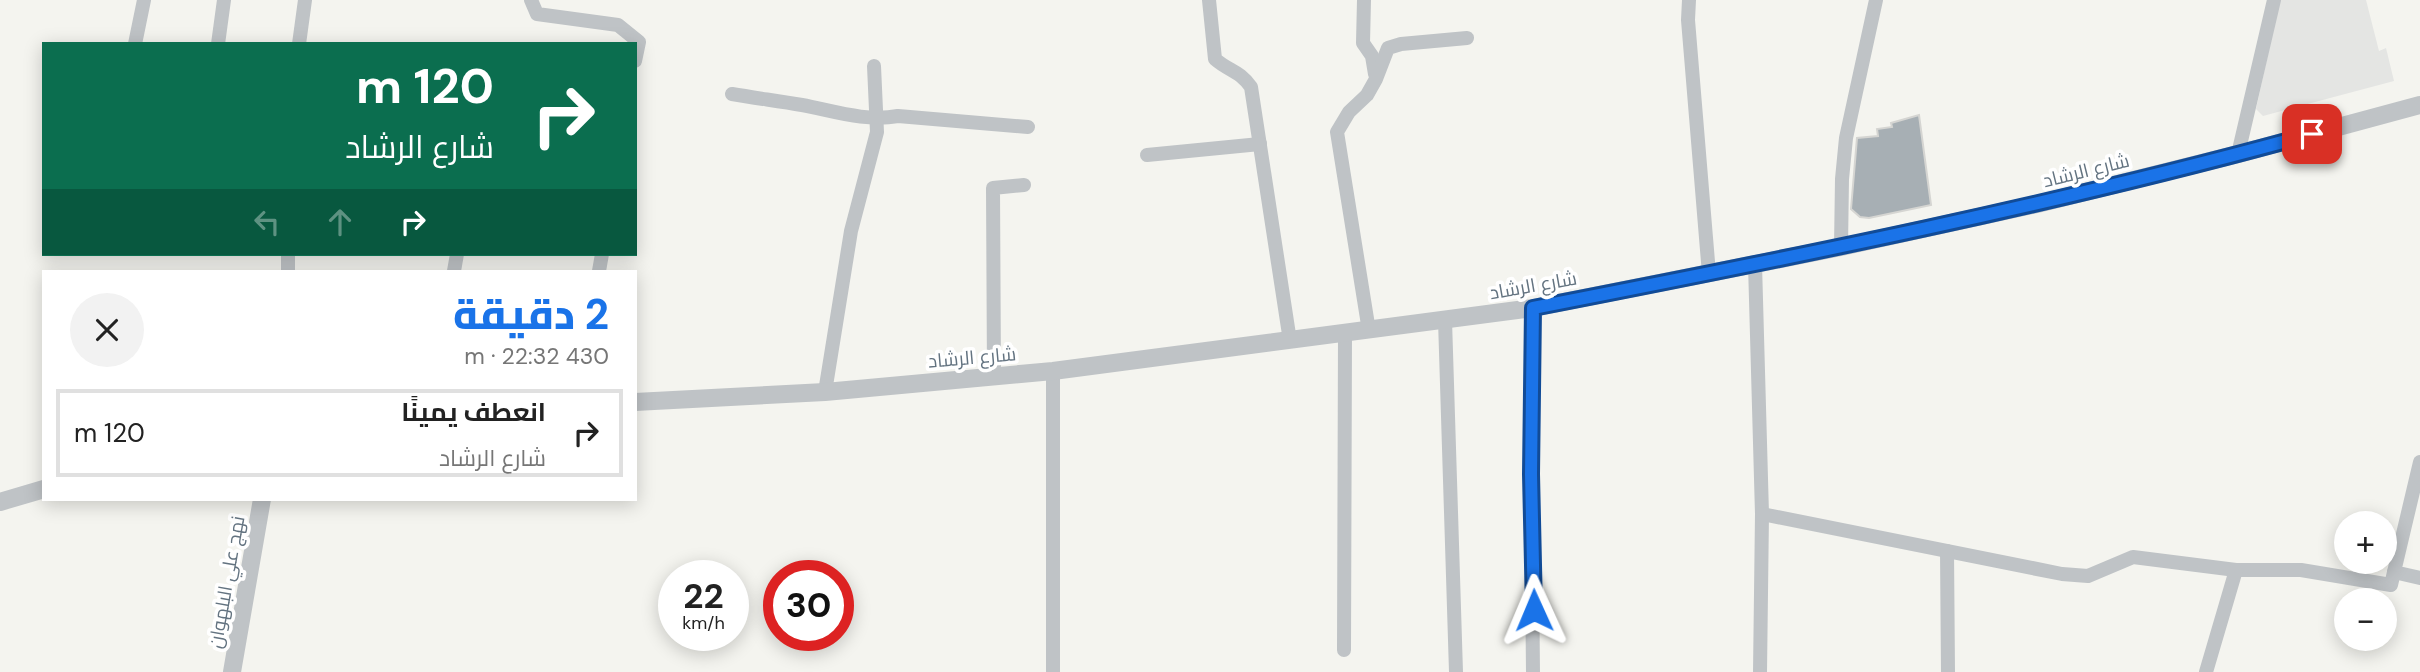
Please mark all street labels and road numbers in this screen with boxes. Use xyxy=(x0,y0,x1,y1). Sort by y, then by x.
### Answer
street label: شارع الرشاد xyxy=(2040,148,2132,194)
street label: شارع الرشاد xyxy=(1487,266,1579,306)
street label: شارع الرشاد xyxy=(927,341,1017,375)
street label: نهج علي البلهوان xyxy=(203,514,252,651)

